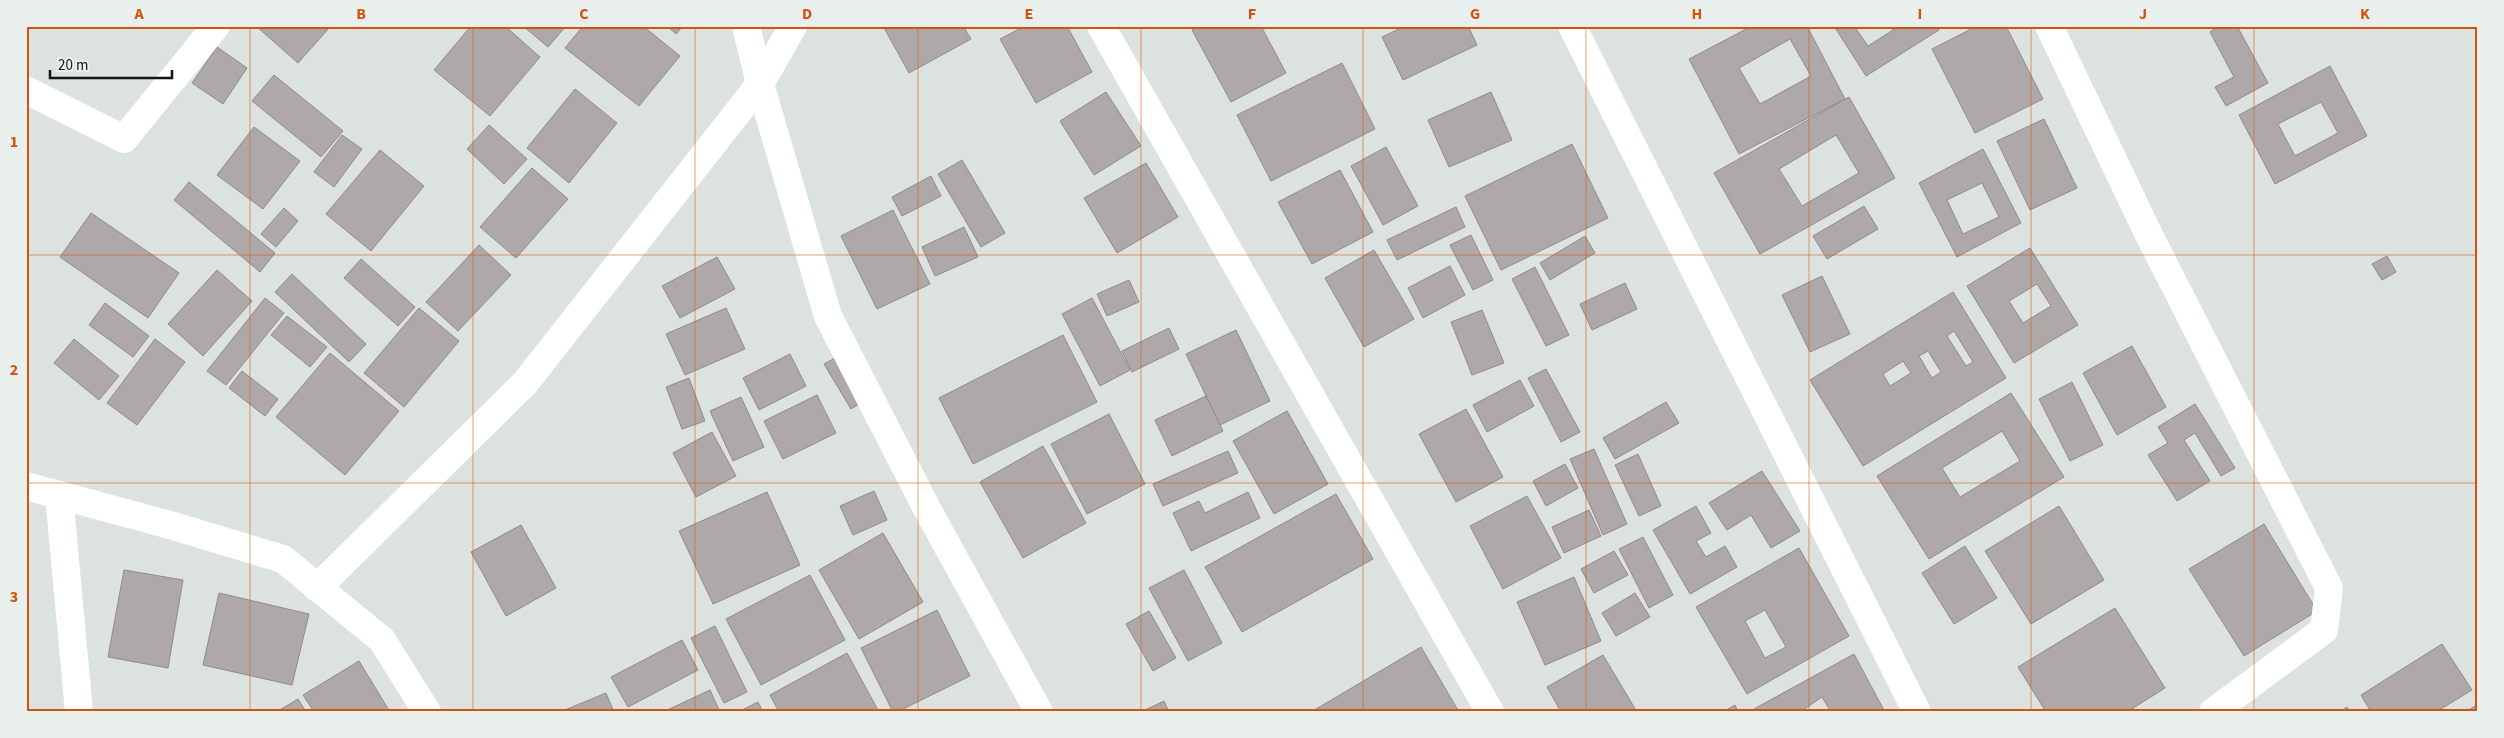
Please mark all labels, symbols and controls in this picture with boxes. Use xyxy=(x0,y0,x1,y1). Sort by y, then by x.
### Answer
text: A xyxy=(133,3,144,25)
text: B xyxy=(356,3,366,25)
text: C xyxy=(579,3,589,25)
text: D xyxy=(802,3,812,25)
text: E xyxy=(1025,3,1033,25)
text: F xyxy=(1248,3,1256,25)
text: G xyxy=(1470,3,1480,25)
text: H xyxy=(1692,3,1702,25)
text: I xyxy=(1918,3,1922,25)
text: J xyxy=(2139,3,2147,25)
text: K xyxy=(2360,3,2370,25)
scale bar xyxy=(50,48,172,80)
text: 20 m xyxy=(58,55,88,76)
text: 1 xyxy=(10,131,18,153)
text: 2 xyxy=(10,359,18,381)
text: 3 xyxy=(10,586,18,608)

